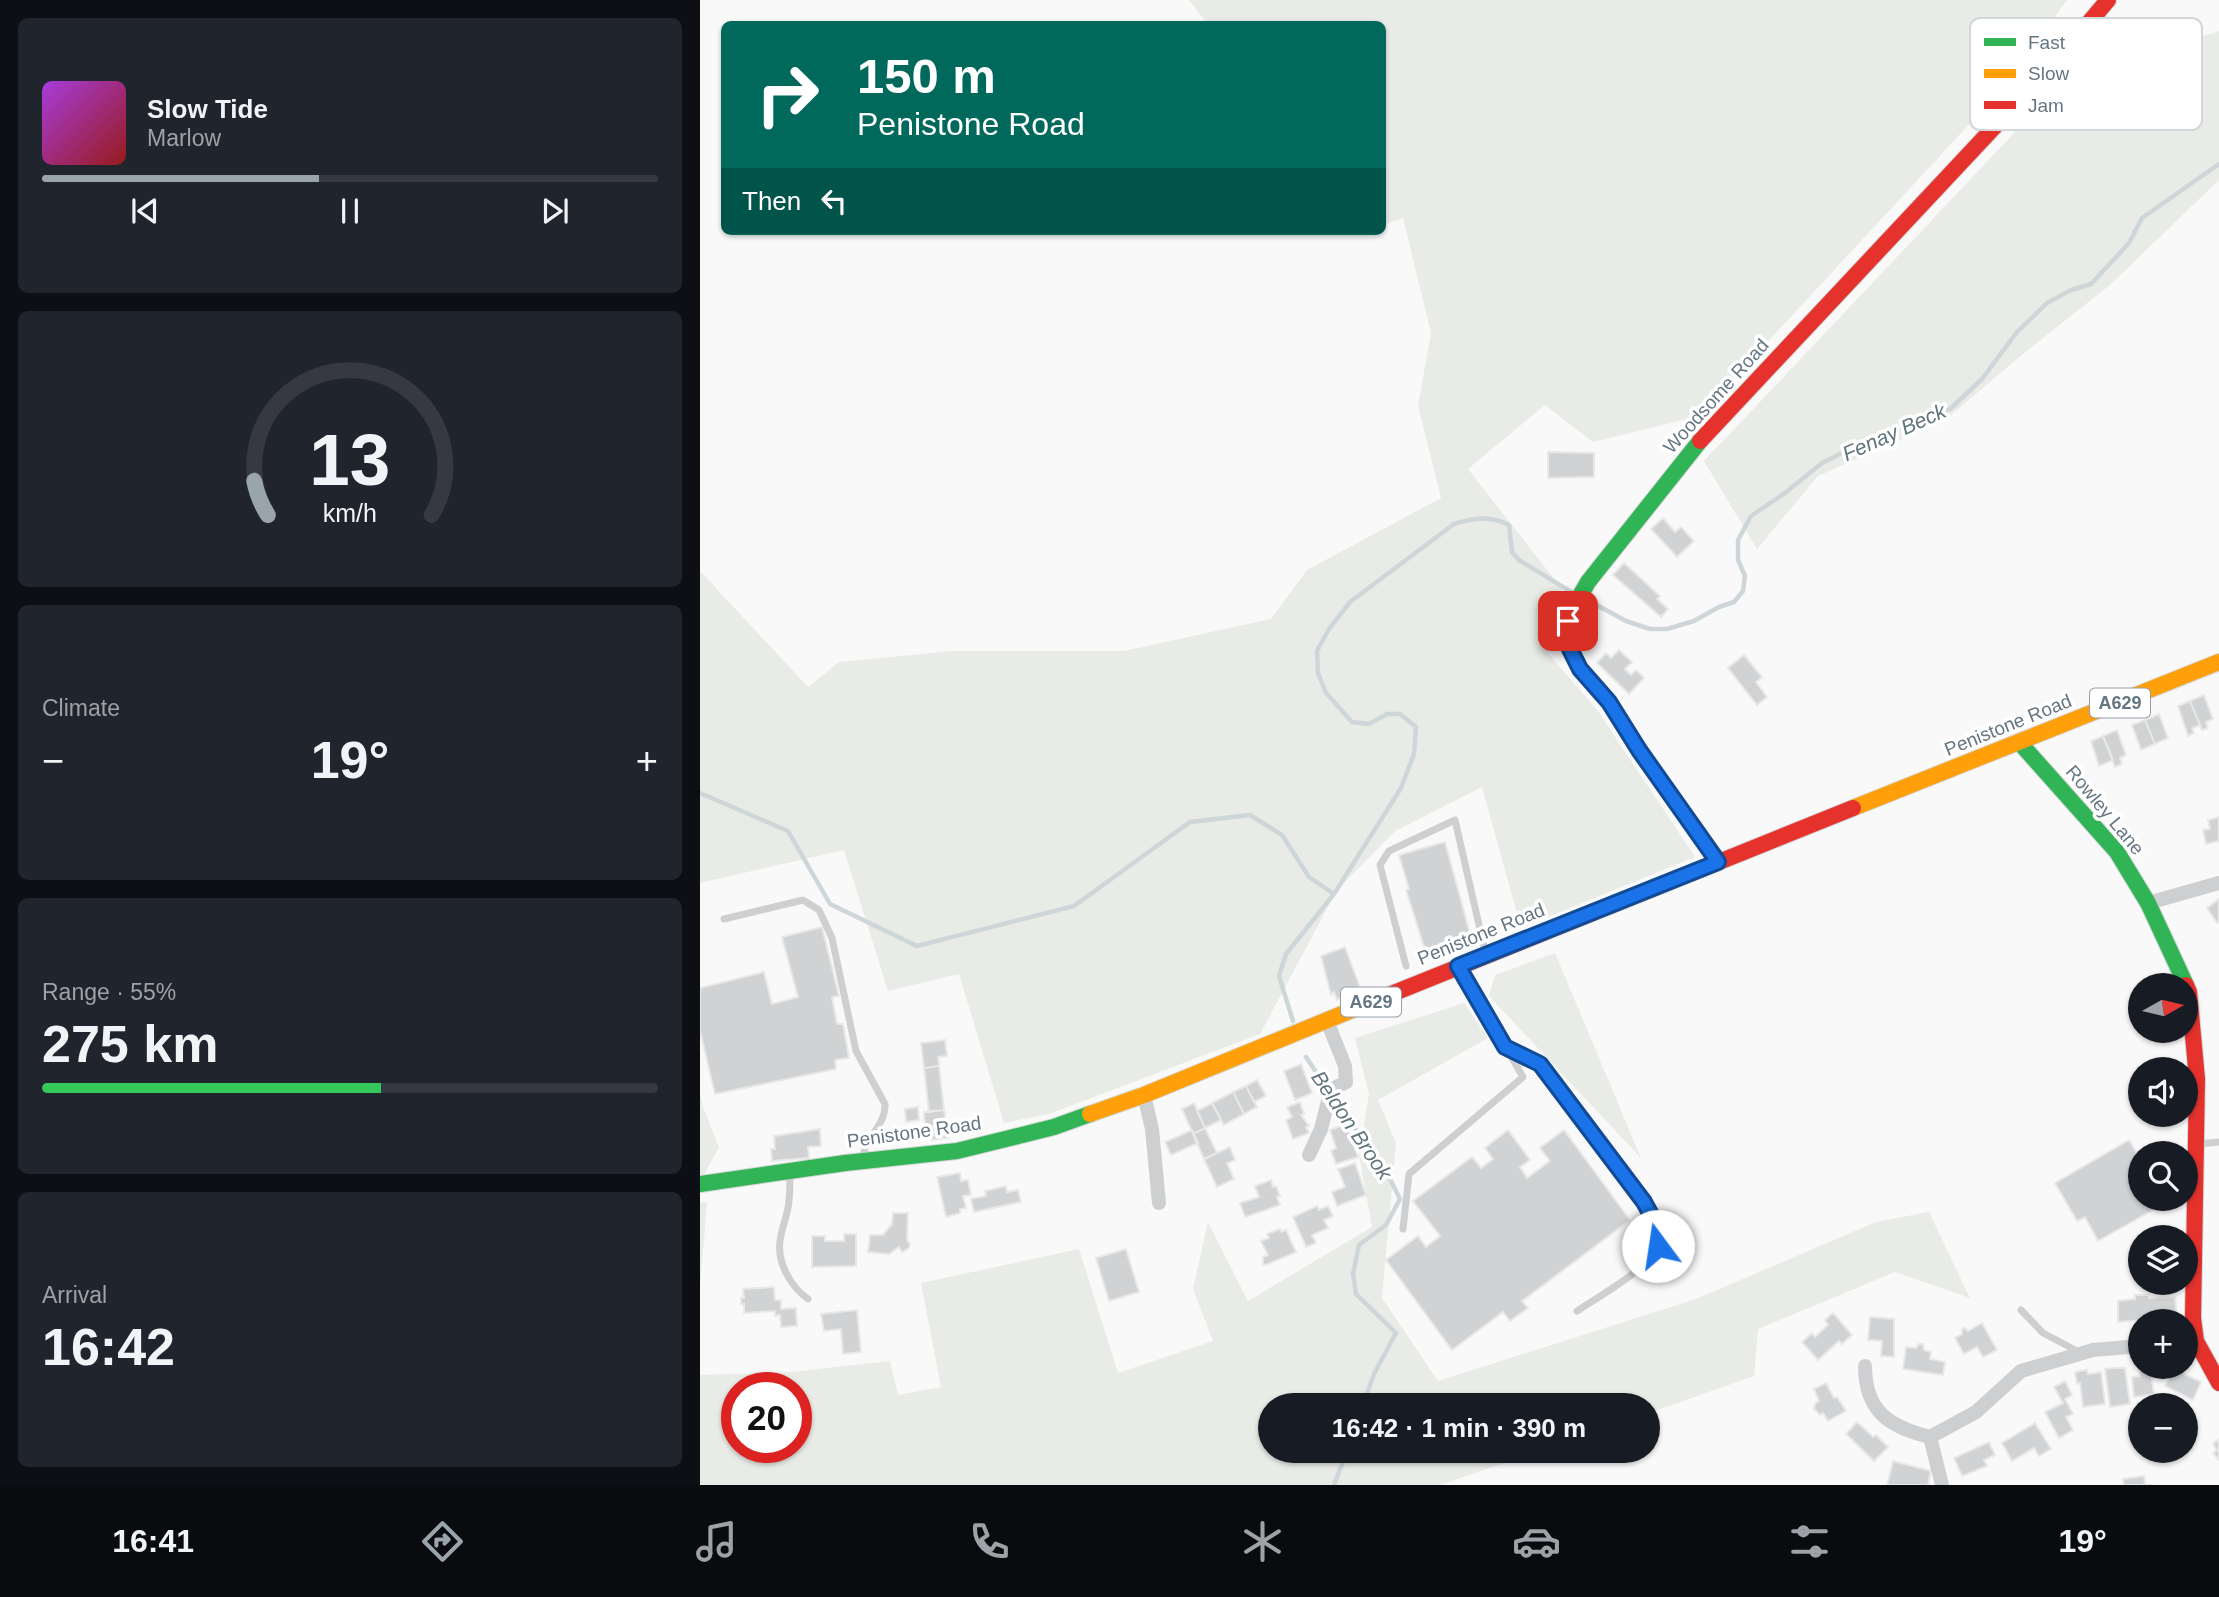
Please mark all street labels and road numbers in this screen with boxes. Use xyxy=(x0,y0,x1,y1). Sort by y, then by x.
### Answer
street label: Woodsome Road xyxy=(1659,335,1773,457)
road number: A629 xyxy=(2090,688,2150,718)
street label: Penistone Road xyxy=(1941,690,2075,760)
street label: Rowley Lane xyxy=(2062,761,2148,859)
street label: Penistone Road xyxy=(1414,899,1548,969)
road number: A629 xyxy=(1341,987,1401,1016)
street label: Penistone Road xyxy=(846,1112,982,1152)

